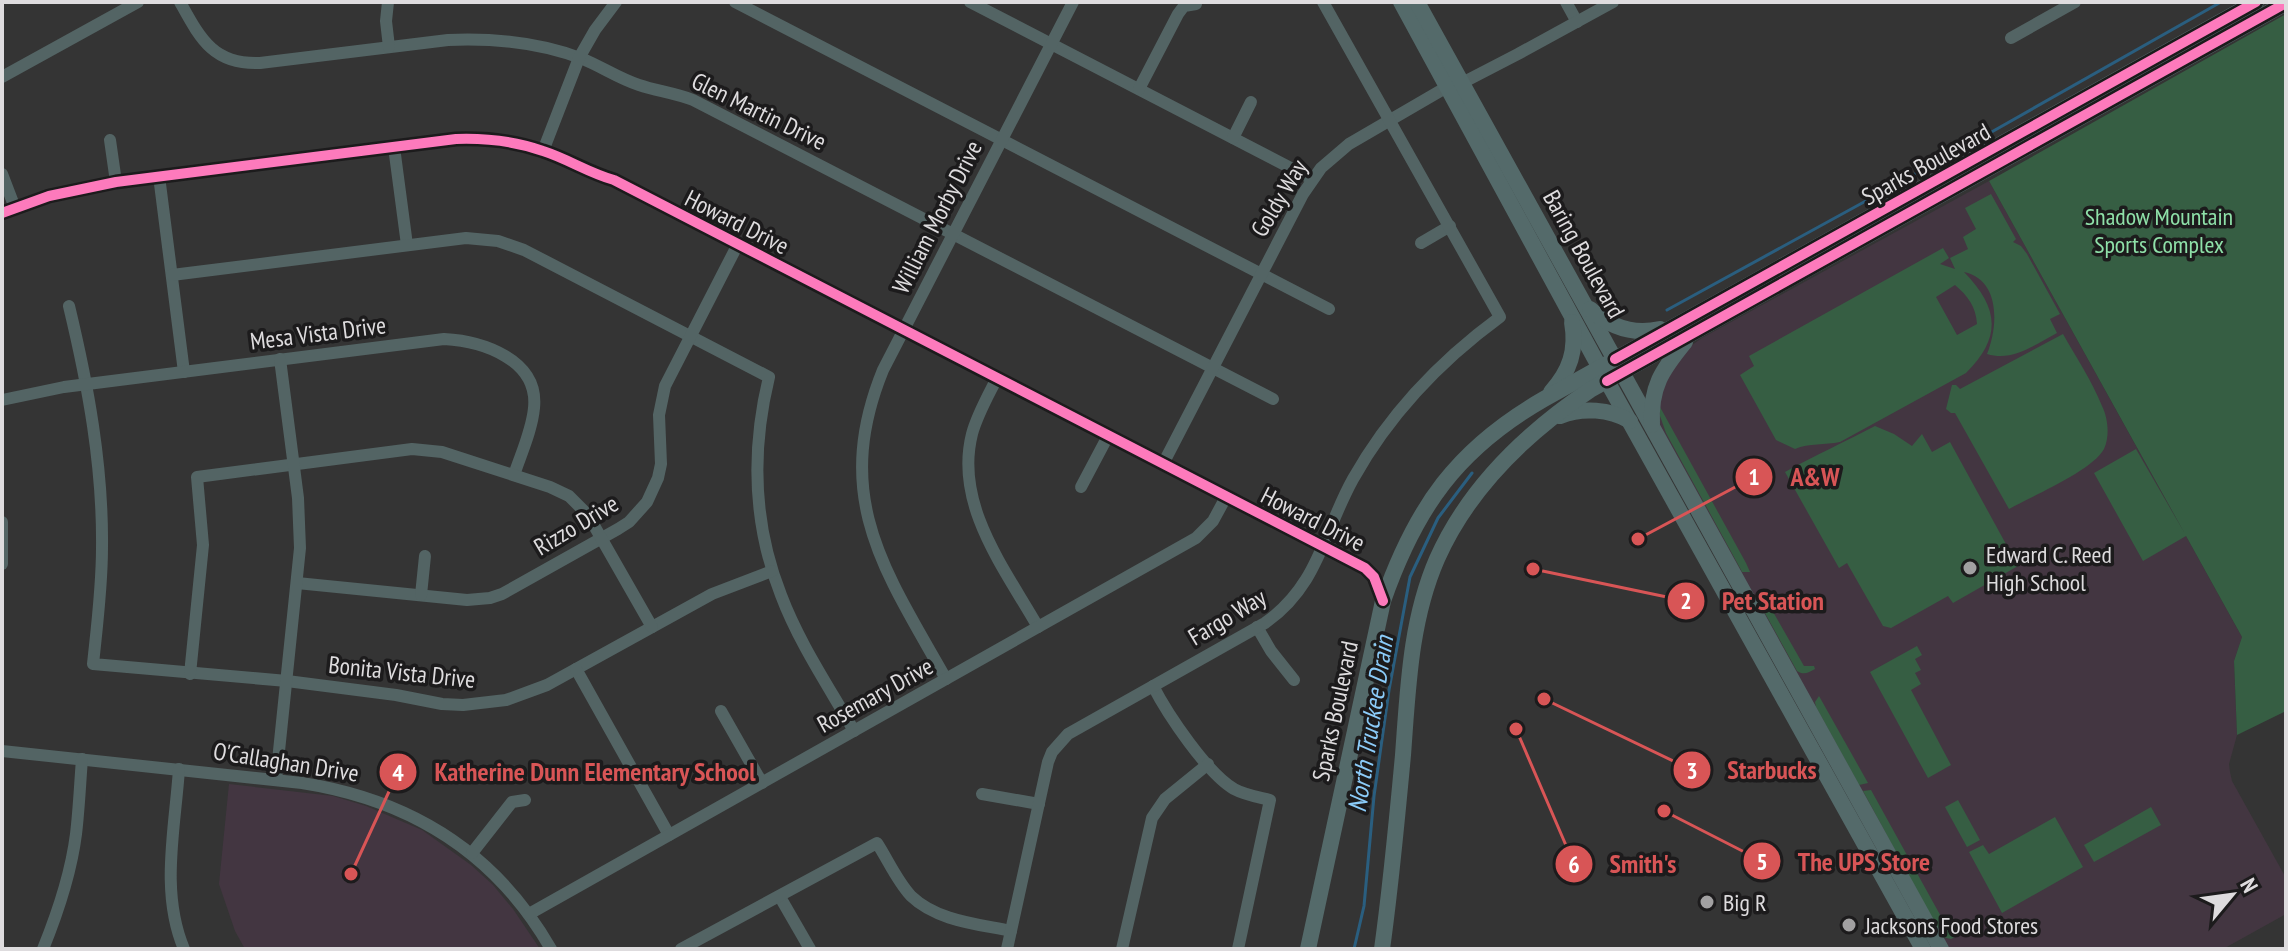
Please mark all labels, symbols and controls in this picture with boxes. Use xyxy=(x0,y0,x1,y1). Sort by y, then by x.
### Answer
street label: Glen Martin Drive xyxy=(687,65,831,157)
street label: Sparks Boulevard xyxy=(1856,116,1996,212)
street label: William Morby Drive xyxy=(885,135,989,299)
street label: Goldy Way xyxy=(1244,154,1314,242)
street label: Howard Drive xyxy=(680,183,794,261)
street label: Baring Boulevard xyxy=(1536,184,1632,324)
park label: Shadow Mountain Sports Complex xyxy=(2085,201,2233,260)
street label: Mesa Vista Drive xyxy=(248,309,388,357)
callout: A&W xyxy=(1734,452,1855,502)
text: A&W xyxy=(1789,460,1840,493)
text: 1 xyxy=(1748,461,1760,492)
street label: Howard Drive xyxy=(1256,480,1370,558)
street label: Rizzo Drive xyxy=(528,488,624,562)
place label: Edward C. Reed High School xyxy=(1986,539,2112,598)
marker: Edward C. Reed High School xyxy=(1961,559,1979,577)
callout: Pet Station xyxy=(1666,576,1840,626)
street label: Fargo Way xyxy=(1182,582,1272,652)
text: Pet Station xyxy=(1722,584,1824,617)
text: 2 xyxy=(1680,585,1692,616)
water label: North Truckee Drain xyxy=(1340,632,1400,815)
street label: Sparks Boulevard xyxy=(1305,638,1365,784)
street label: Bonita Vista Drive xyxy=(327,649,477,695)
street label: Rosemary Drive xyxy=(812,650,938,740)
street label: O'Callaghan Drive xyxy=(211,735,361,789)
callout: Starbucks xyxy=(1672,745,1833,795)
callout: Katherine Dunn Elementary School xyxy=(378,747,772,797)
text: Starbucks xyxy=(1727,753,1817,786)
text: Katherine Dunn Elementary School xyxy=(434,755,756,788)
text: 3 xyxy=(1686,755,1698,786)
text: 4 xyxy=(392,757,404,788)
callout: The UPS Store xyxy=(1742,836,1946,886)
callout: Smith's xyxy=(1554,839,1693,889)
text: The UPS Store xyxy=(1798,845,1930,878)
text: 5 xyxy=(1756,846,1768,877)
text: Smith's xyxy=(1610,847,1676,880)
text: 6 xyxy=(1568,849,1580,880)
north arrow xyxy=(2192,855,2272,935)
text: N xyxy=(2234,873,2265,897)
place label: Big R xyxy=(1723,887,1767,918)
marker: Big R xyxy=(1698,893,1716,911)
place label: Jacksons Food Stores xyxy=(1864,910,2038,941)
marker: Jacksons Food Stores xyxy=(1840,916,1858,934)

